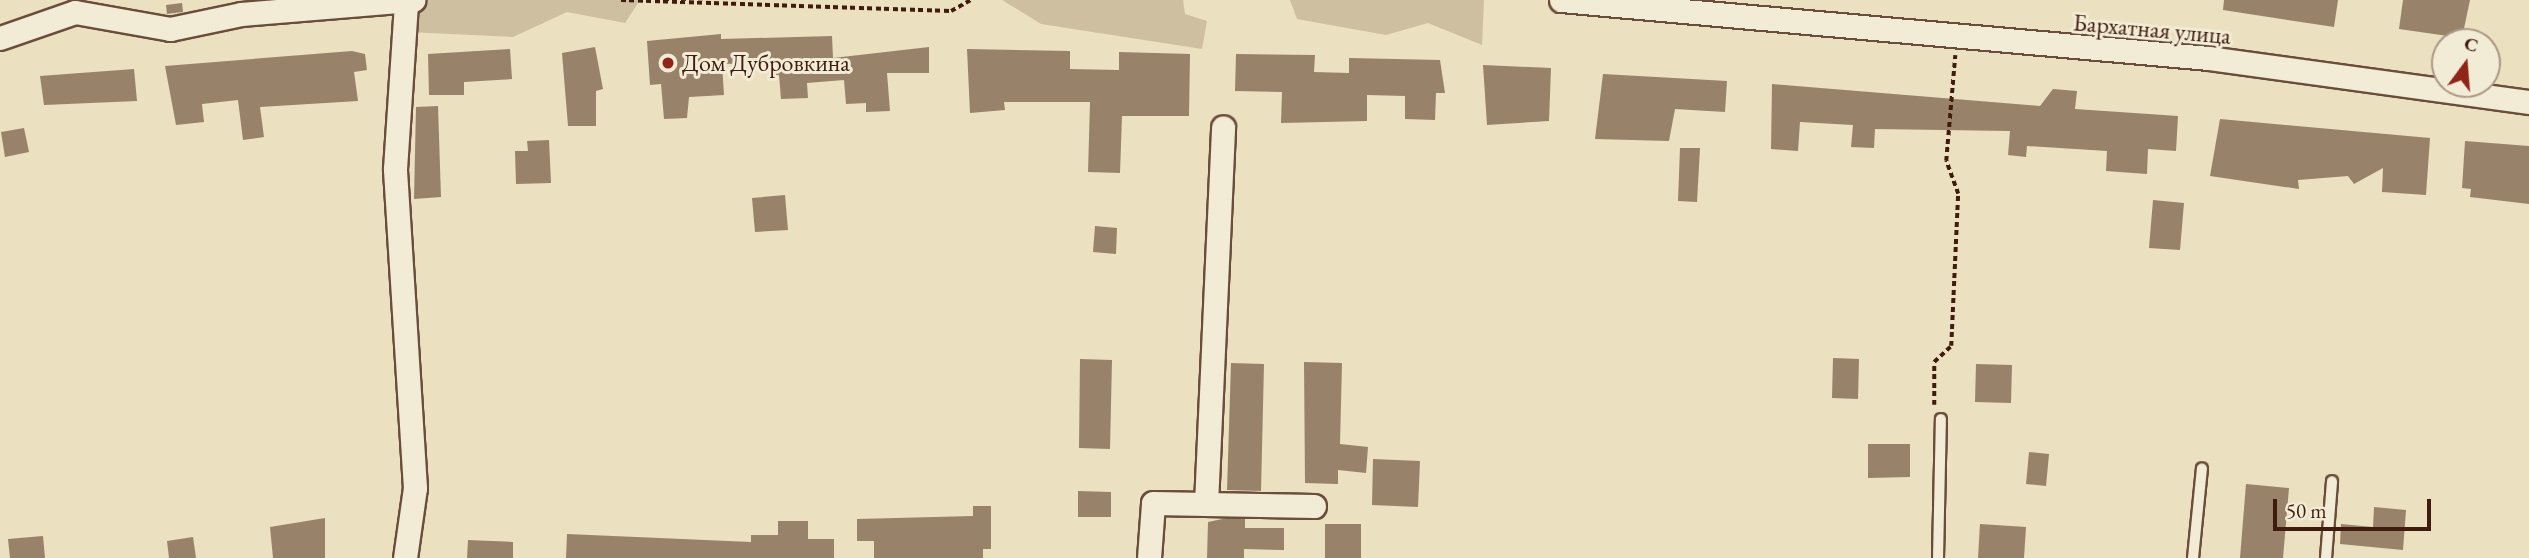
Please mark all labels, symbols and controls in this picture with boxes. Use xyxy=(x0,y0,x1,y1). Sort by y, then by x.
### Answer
street label: Бархатная улица xyxy=(2072,8,2232,50)
north arrow xyxy=(2431,28,2501,98)
text: С xyxy=(2461,30,2481,58)
place label: Дом Дубровкина xyxy=(682,49,850,77)
marker: Дом Дубровкина xyxy=(660,55,676,71)
scale bar xyxy=(2277,484,2434,528)
text: 50 m xyxy=(2286,497,2327,524)

